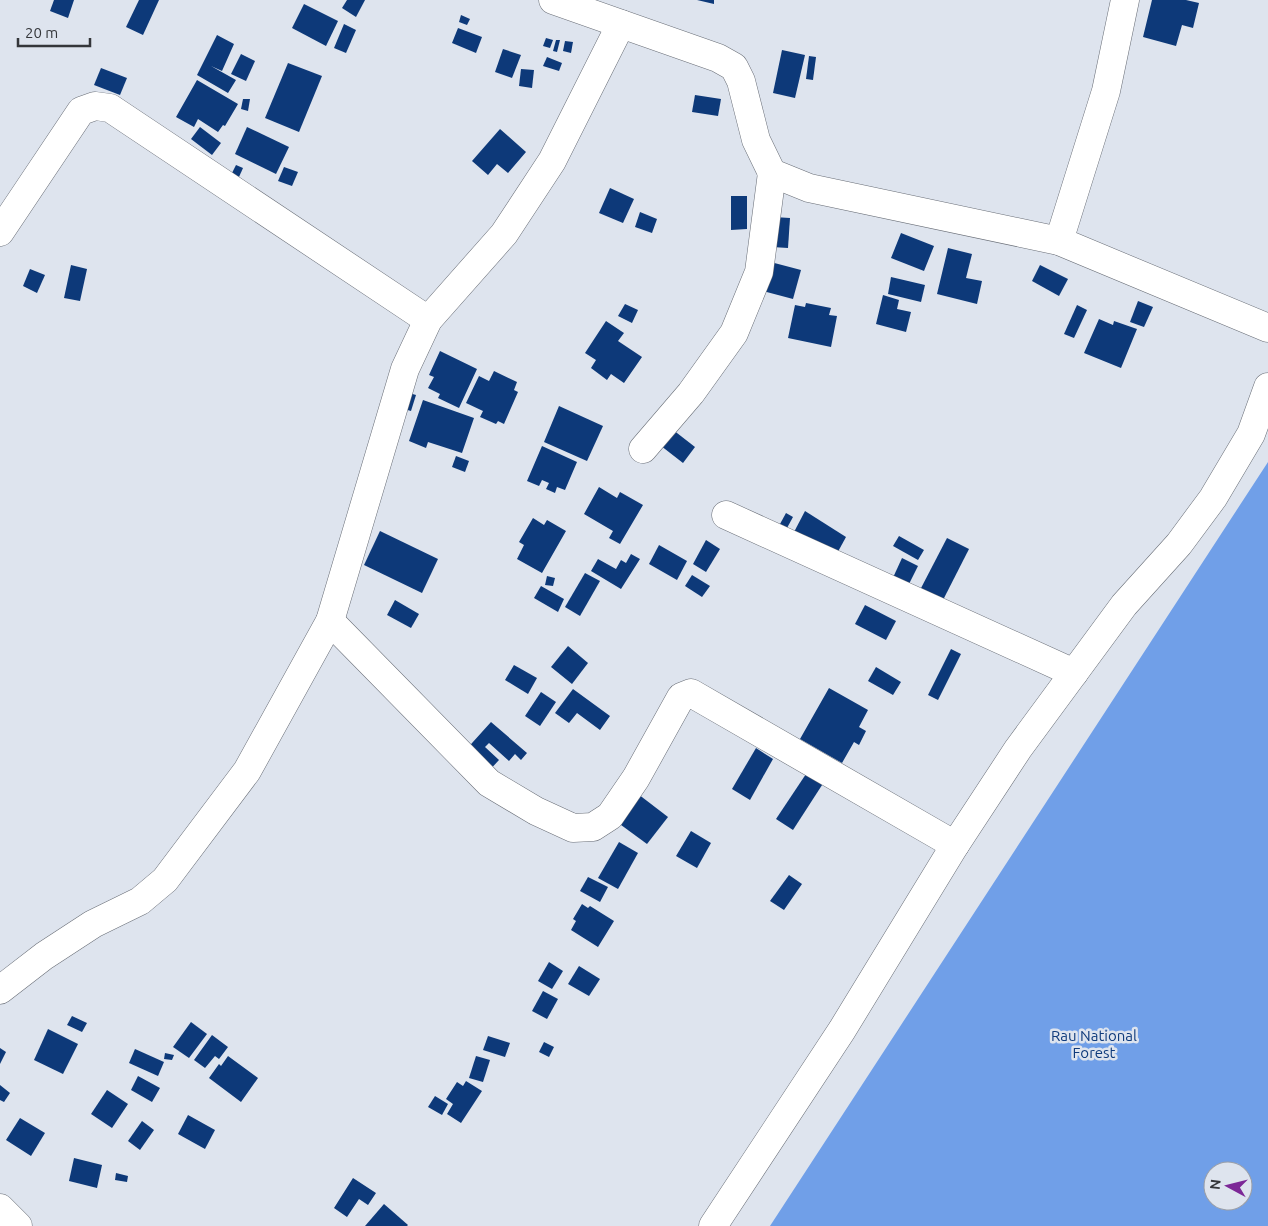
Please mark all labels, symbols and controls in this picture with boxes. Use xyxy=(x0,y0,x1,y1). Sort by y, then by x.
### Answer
scale bar xyxy=(18,15,90,47)
text: 20 m xyxy=(25,24,58,41)
park label: Rau National Forest xyxy=(1051,1027,1137,1061)
north arrow xyxy=(1203,1161,1253,1211)
text: N xyxy=(1207,1178,1224,1191)

